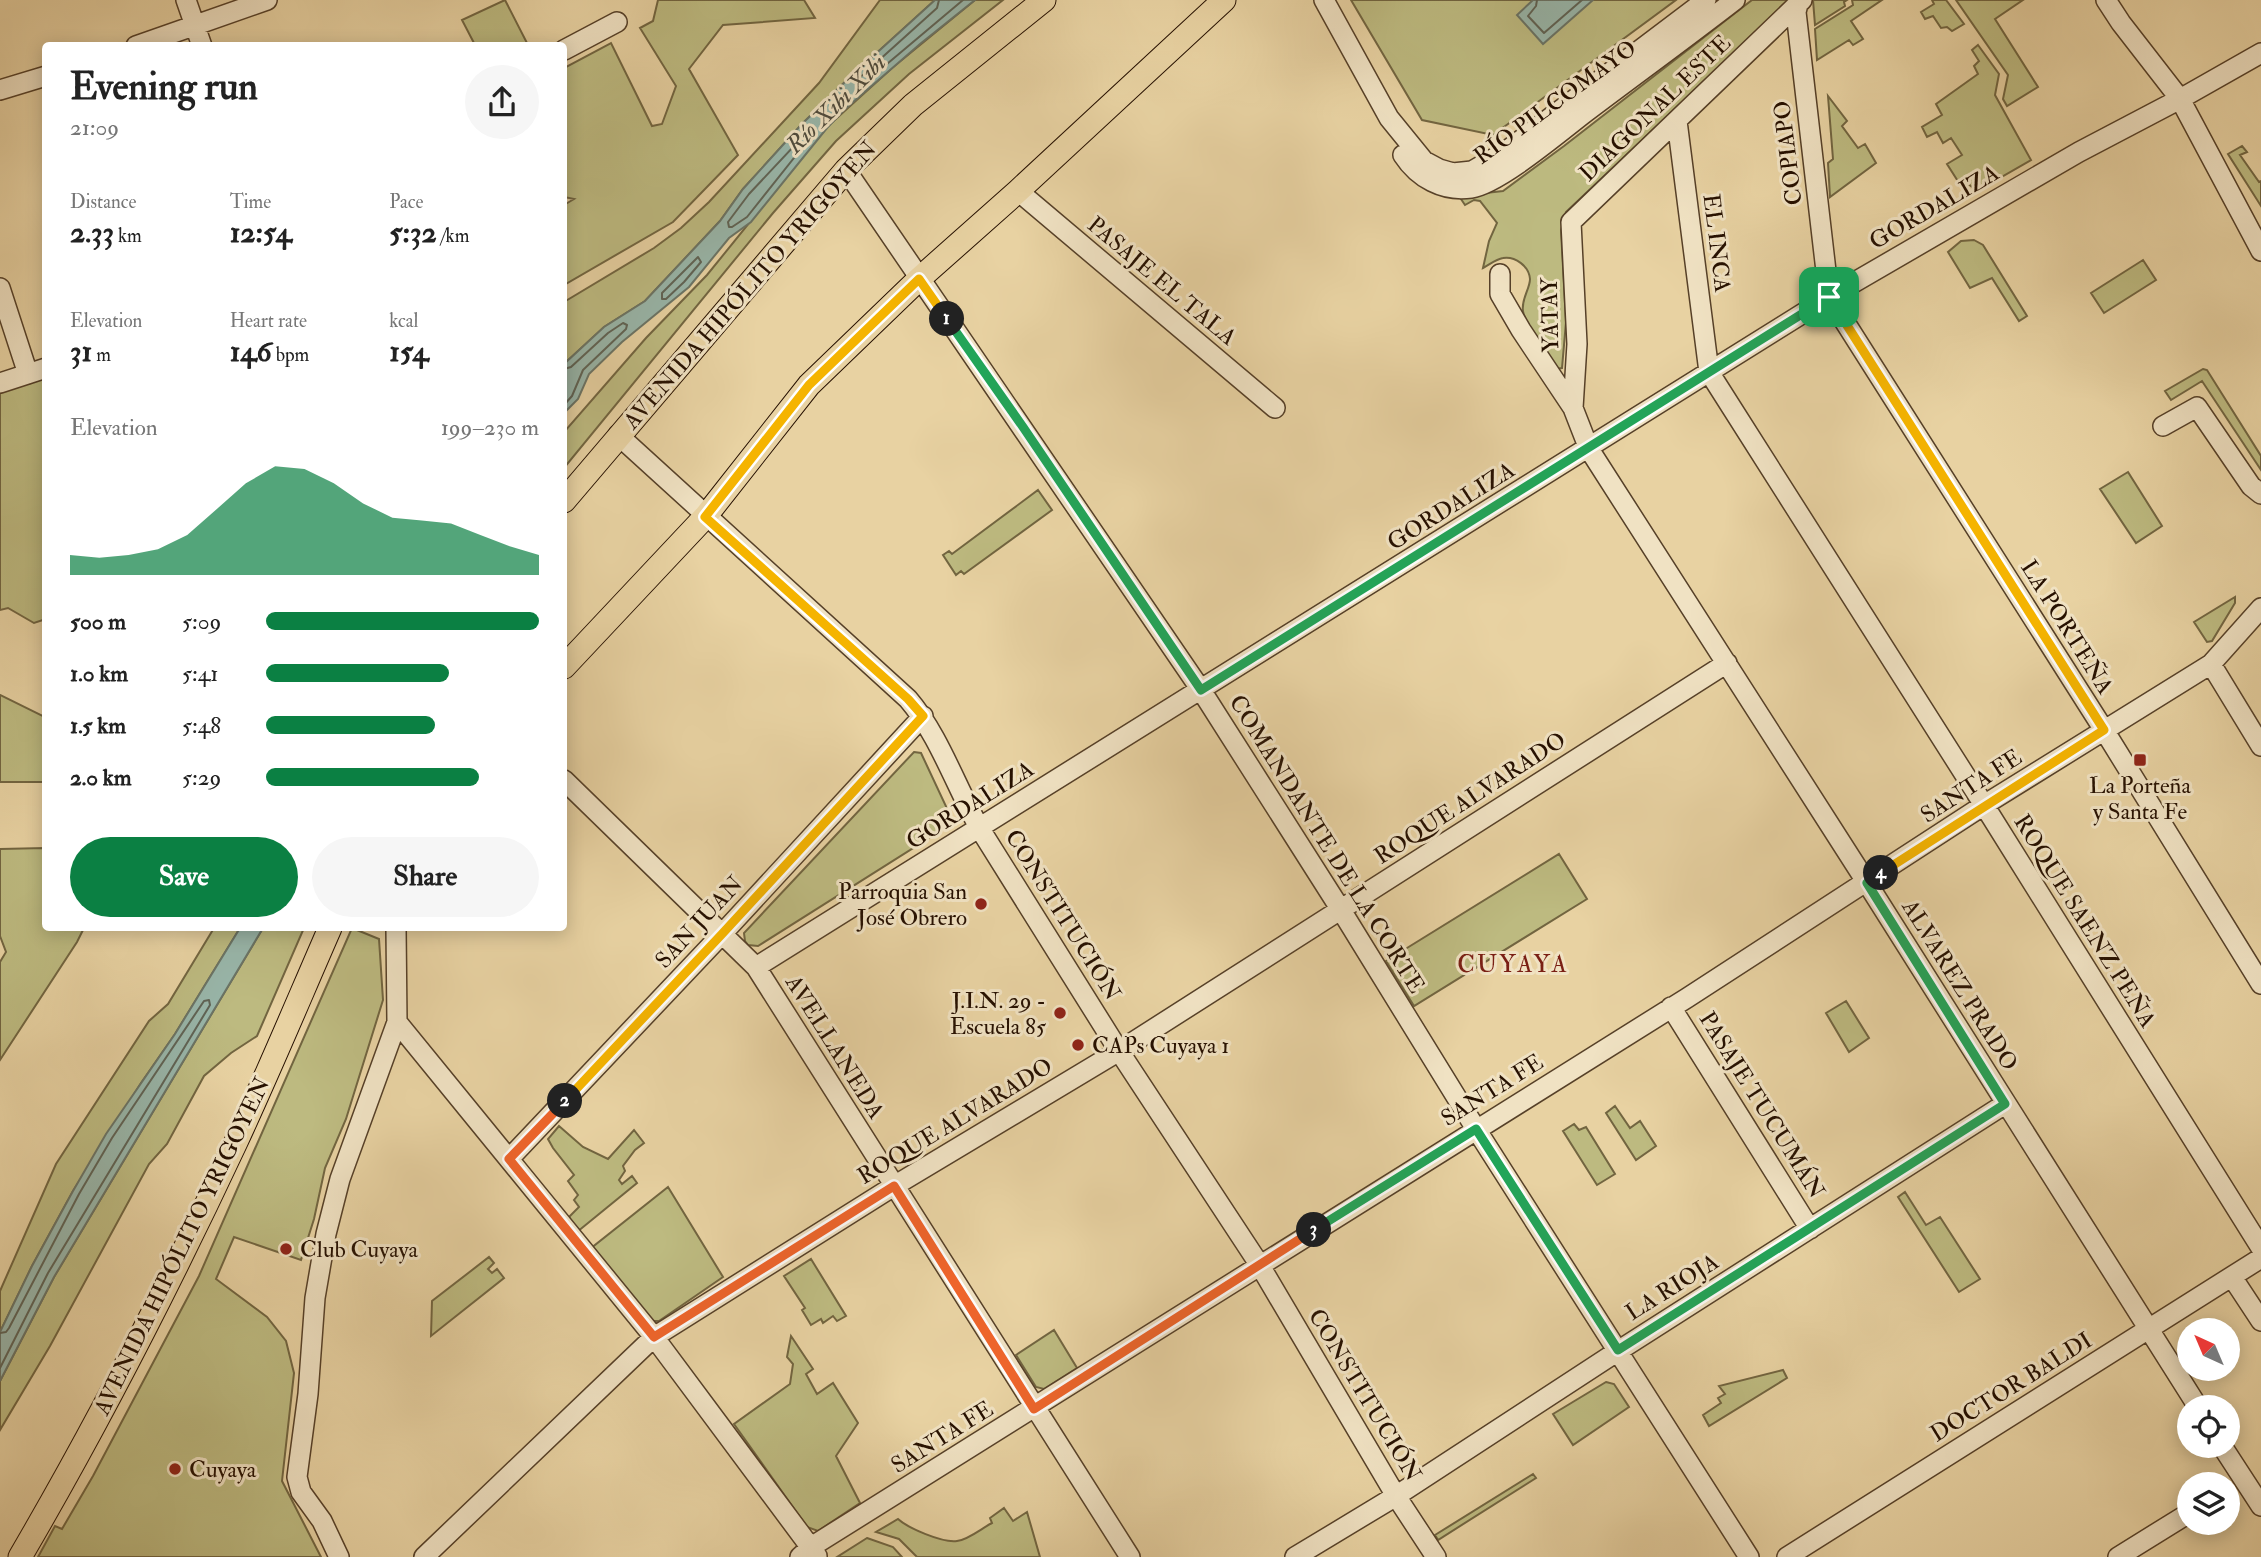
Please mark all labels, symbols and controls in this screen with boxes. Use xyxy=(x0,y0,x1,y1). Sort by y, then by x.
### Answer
street label: DIAGONAL ESTE xyxy=(1573,28,1737,188)
street label: RÍO PILCOMAYO xyxy=(1468,33,1642,171)
water label: Río Xibi Xibi xyxy=(779,47,893,161)
text: Evening run xyxy=(70,63,258,111)
button: share xyxy=(465,65,539,139)
street label: COPIAPO xyxy=(1767,99,1809,207)
text: 21:09 xyxy=(70,113,119,142)
street label: AVENIDA HIPÓLITO YRIGOYEN xyxy=(616,135,883,436)
street label: GORDALIZA xyxy=(1864,158,2004,256)
text: Distance xyxy=(70,190,136,214)
text: Time xyxy=(230,190,271,214)
text: Pace xyxy=(389,190,423,214)
street label: EL INCA xyxy=(1697,192,1737,294)
street label: PASAJE EL TALA xyxy=(1081,210,1243,352)
text: 2.33 xyxy=(70,214,114,251)
text: 12:54 xyxy=(230,214,292,251)
text: 5:32 xyxy=(389,214,437,251)
text: km xyxy=(114,224,142,248)
text: /km xyxy=(437,224,469,248)
pin xyxy=(1799,267,1859,327)
street label: YATAY xyxy=(1535,276,1565,353)
icon: arrive xyxy=(1810,278,1848,316)
pin: 1 xyxy=(930,302,964,336)
text: 1 xyxy=(943,306,950,330)
text: Elevation xyxy=(70,309,142,333)
text: Heart rate xyxy=(230,309,307,333)
text: kcal xyxy=(389,309,418,333)
text: 31 xyxy=(70,333,92,370)
text: 146 xyxy=(230,333,272,370)
text: 154 xyxy=(389,333,429,370)
text: m xyxy=(92,343,111,367)
text: bpm xyxy=(272,343,309,367)
text: Elevation xyxy=(70,413,158,442)
text: 199–230 m xyxy=(441,413,539,442)
street label: GORDALIZA xyxy=(1382,455,1521,557)
street label: LA PORTEÑA xyxy=(2014,554,2120,700)
text: 500 m xyxy=(70,607,126,636)
text: 5:09 xyxy=(182,607,221,636)
text: 1.0 km xyxy=(70,659,128,688)
text: 5:41 xyxy=(182,659,218,688)
street label: COMANDANTE DE LA CORTE xyxy=(1223,689,1431,999)
text: 1.5 km xyxy=(70,711,126,740)
text: 5:48 xyxy=(182,711,221,740)
street label: ROQUE ALVARADO xyxy=(1369,725,1571,871)
street label: SANTA FE xyxy=(1915,743,2027,829)
marker: La Porteña y Santa Fe xyxy=(2132,752,2148,768)
street label: GORDALIZA xyxy=(901,754,1040,856)
text: 2.0 km xyxy=(70,763,132,792)
text: 5:29 xyxy=(182,763,221,792)
place label: La Porteña y Santa Fe xyxy=(2089,771,2191,826)
street label: ROQUE SAENZ PEÑA xyxy=(2007,809,2163,1033)
street label: CONSTITUCIÓN xyxy=(999,824,1127,1006)
button: Save xyxy=(70,837,298,917)
button: Share xyxy=(312,837,539,917)
pin: 4 xyxy=(1864,856,1898,890)
text: 4 xyxy=(1875,860,1886,884)
street label: SAN JUAN xyxy=(649,869,749,974)
place label: Parroquia San José Obrero xyxy=(838,877,967,932)
street label: ALVAREZ PRADO xyxy=(1895,893,2024,1076)
marker: Parroquia San José Obrero xyxy=(973,896,989,912)
district label: CUYAYA xyxy=(1457,949,1569,980)
street label: AVELLANEDA xyxy=(779,969,891,1125)
place label: J.I.N. 29 - Escuela 85 xyxy=(950,986,1046,1041)
marker: J.I.N. 29 - Escuela 85 xyxy=(1052,1005,1068,1021)
street label: PASAJE TUCUMÁN xyxy=(1693,1006,1831,1204)
place label: CAPs Cuyaya 1 xyxy=(1092,1031,1230,1060)
marker: CAPs Cuyaya 1 xyxy=(1070,1037,1086,1053)
street label: SANTA FE xyxy=(1436,1047,1548,1133)
street label: ROQUE ALVARADO xyxy=(852,1051,1058,1191)
street label: AVENIDA HIPÓLITO YRIGOYEN xyxy=(87,1072,277,1421)
pin: 2 xyxy=(548,1084,582,1118)
text: 2 xyxy=(560,1088,569,1112)
pin: 3 xyxy=(1296,1212,1332,1248)
text: 3 xyxy=(1310,1217,1317,1241)
place label: Club Cuyaya xyxy=(300,1235,418,1264)
marker: Club Cuyaya xyxy=(278,1241,294,1257)
street label: LA RIOJA xyxy=(1620,1247,1724,1327)
street label: CONSTITUCIÓN xyxy=(1302,1304,1428,1487)
north arrow xyxy=(2177,1318,2240,1381)
map controls xyxy=(2177,1318,2240,1535)
street label: DOCTOR BALDI xyxy=(1925,1326,2097,1448)
street label: SANTA FE xyxy=(886,1394,998,1480)
button: locate xyxy=(2177,1395,2240,1458)
place label: Cuyaya xyxy=(189,1455,257,1484)
marker: Cuyaya xyxy=(167,1461,183,1477)
button: layers xyxy=(2177,1472,2240,1535)

